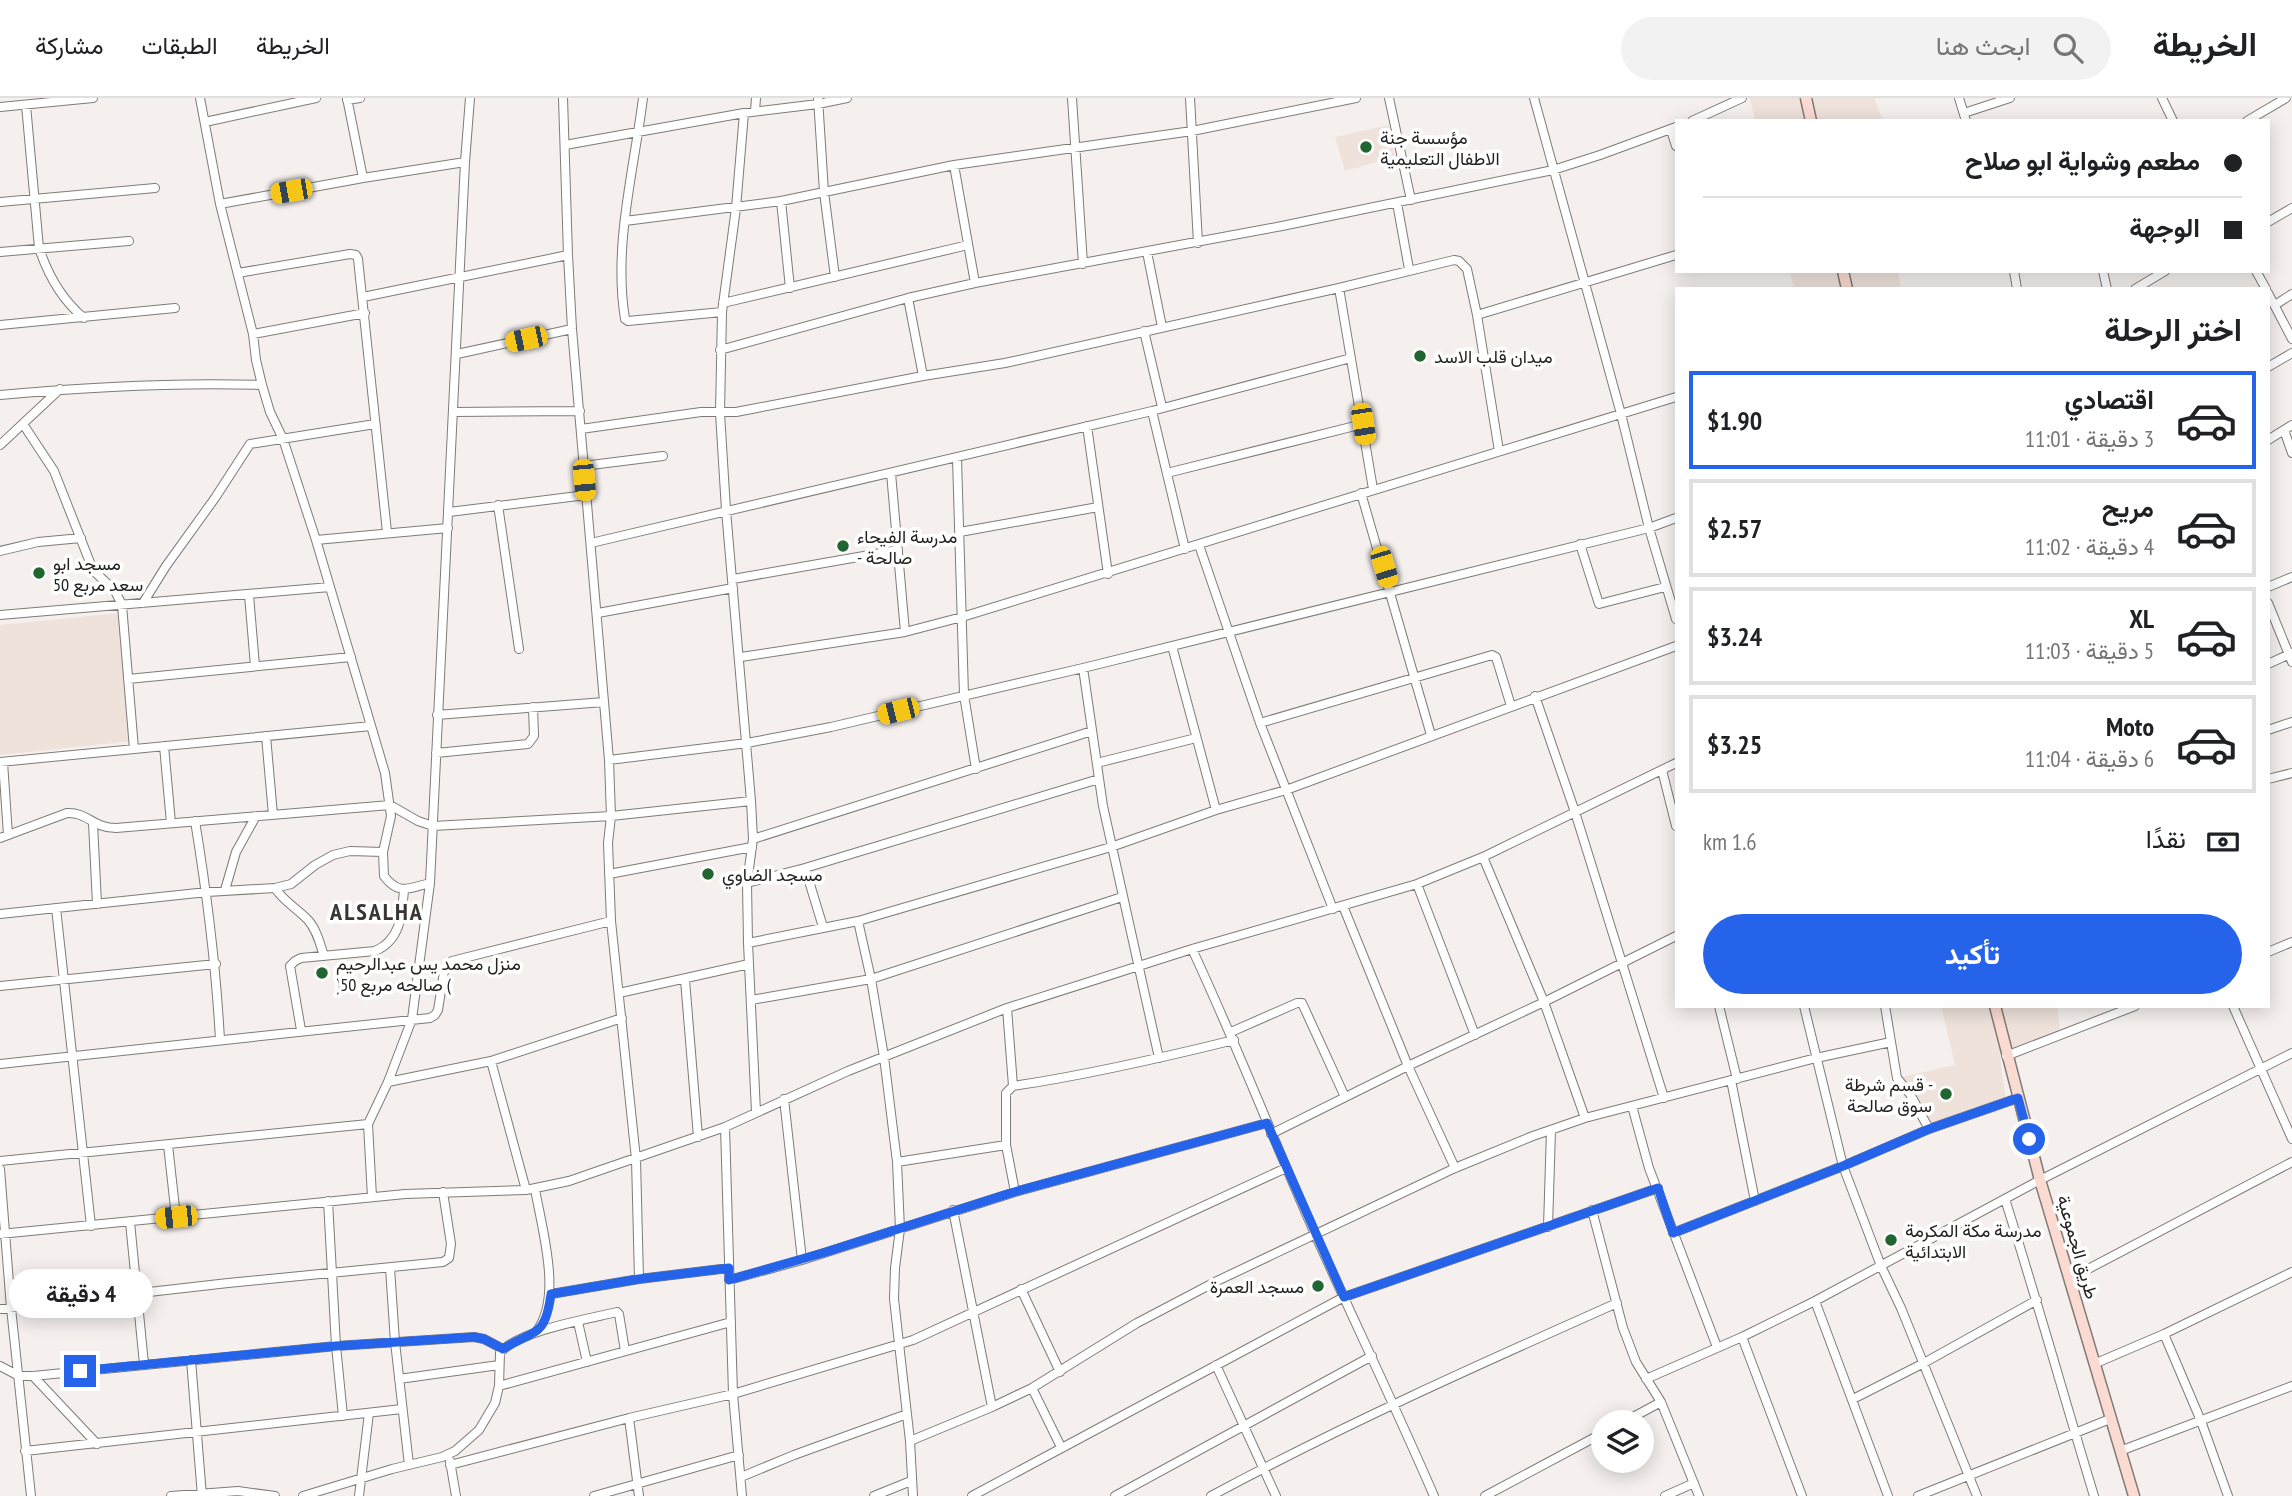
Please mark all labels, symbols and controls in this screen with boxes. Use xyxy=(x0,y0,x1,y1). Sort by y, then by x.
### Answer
search box xyxy=(1621,17,2111,80)
text: الخريطة xyxy=(2153,22,2257,65)
text: ابحث هنا xyxy=(1936,29,2031,62)
icon: search xyxy=(2049,29,2087,67)
text: مشاركة xyxy=(35,30,103,61)
text: الطبقات xyxy=(141,30,218,61)
text: الخريطة xyxy=(256,30,330,61)
place label: مؤسسة جنة الاطفال التعليمية xyxy=(1380,126,1500,170)
marker: مؤسسة جنة الاطفال التعليمية xyxy=(1358,139,1374,155)
text: مطعم وشواية ابو صلاح xyxy=(1965,144,2200,177)
car xyxy=(269,177,314,205)
text: الوجهة xyxy=(2129,211,2200,244)
text: اختر الرحلة xyxy=(2104,308,2242,350)
car xyxy=(504,324,549,354)
place label: ميدان قلب الاسد xyxy=(1434,345,1553,368)
marker: ميدان قلب الاسد xyxy=(1412,348,1428,364)
text: اقتصادي xyxy=(2065,383,2154,416)
icon: car xyxy=(2175,389,2238,452)
car xyxy=(1350,402,1377,446)
text: $1.90 xyxy=(1707,404,1762,437)
text: 3 دقيقة · 11:01 xyxy=(2025,424,2154,453)
car xyxy=(572,458,597,502)
text: مريح xyxy=(2102,491,2154,524)
icon: car xyxy=(2175,497,2238,560)
text: $2.57 xyxy=(1707,512,1762,545)
place label: مدرسة الفيحاء - صالحة xyxy=(857,525,957,569)
text: 4 دقيقة · 11:02 xyxy=(2025,532,2154,561)
marker: مدرسة الفيحاء - صالحة xyxy=(835,538,851,554)
car xyxy=(1368,544,1401,590)
place label: مسجد ابو سعد مربع 50 xyxy=(53,552,143,597)
marker: مسجد ابو سعد مربع 50 xyxy=(31,565,47,581)
text: XL xyxy=(2129,602,2154,635)
icon: car xyxy=(2175,605,2238,668)
text: $3.24 xyxy=(1707,620,1762,653)
text: 5 دقيقة · 11:03 xyxy=(2025,636,2154,665)
car xyxy=(876,696,921,726)
text: Moto xyxy=(2106,710,2154,743)
icon: car xyxy=(2175,713,2238,776)
text: $3.25 xyxy=(1707,728,1762,761)
text: 6 دقيقة · 11:04 xyxy=(2025,744,2154,773)
text: نقدًا xyxy=(2146,822,2186,855)
icon: cash xyxy=(2204,823,2242,861)
text: 1.6 km xyxy=(1703,827,1757,856)
place label: مسجد الضاوي xyxy=(722,863,823,890)
marker: مسجد الضاوي xyxy=(700,866,716,882)
district label: ALSALHA xyxy=(329,896,424,927)
button: تأكيد xyxy=(1703,914,2242,994)
place label: منزل محمد يس عبدالرحيم )صالحه مربع 50 ( xyxy=(336,952,521,997)
marker: منزل محمد يس عبدالرحيم )صالحه مربع 50 ( xyxy=(314,965,330,981)
place label: قسم شرطة - سوق صالحة xyxy=(1845,1073,1933,1117)
marker: قسم شرطة - سوق صالحة xyxy=(1938,1086,1954,1102)
route start xyxy=(2013,1123,2045,1155)
street label: طريق الجموعية xyxy=(2052,1192,2104,1302)
car xyxy=(155,1204,198,1230)
place label: مدرسة مكة المكرمة الابتدائية xyxy=(1905,1219,2042,1263)
marker: مدرسة مكة المكرمة الابتدائية xyxy=(1883,1232,1899,1248)
callout: 4 دقيقة xyxy=(8,1270,152,1318)
place label: مسجد العمرة xyxy=(1210,1275,1304,1298)
marker: مسجد العمرة xyxy=(1310,1278,1326,1294)
text: 4 دقيقة xyxy=(46,1279,116,1308)
route end xyxy=(64,1355,96,1387)
map controls xyxy=(1591,1410,1654,1473)
button: layers xyxy=(1591,1410,1654,1473)

